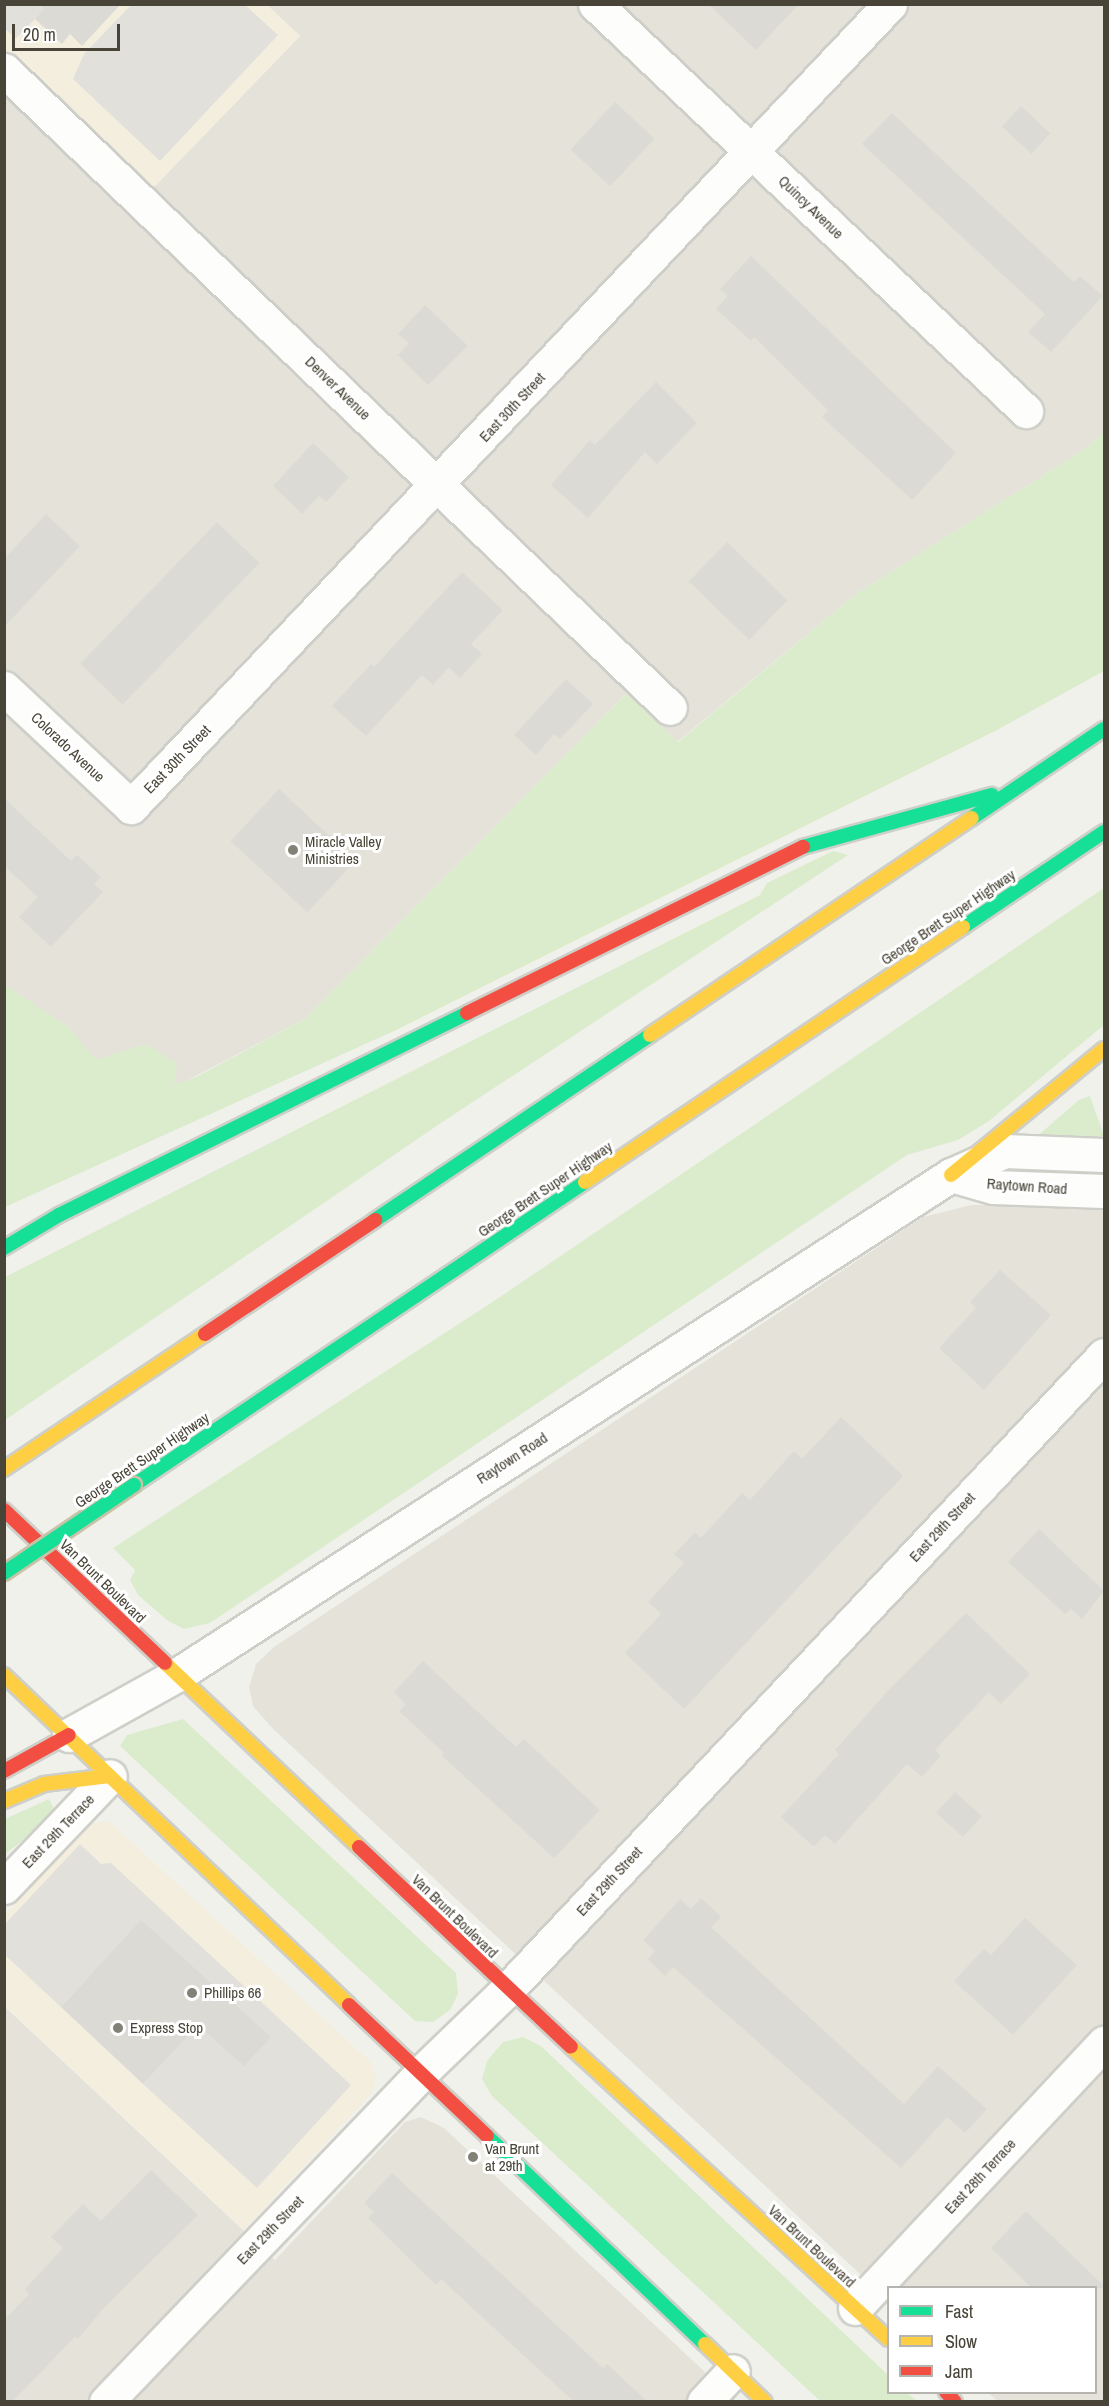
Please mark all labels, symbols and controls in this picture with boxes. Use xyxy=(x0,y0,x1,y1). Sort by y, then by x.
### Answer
scale bar xyxy=(15,12,123,50)
text: 20 m xyxy=(23,22,56,47)
street label: Quincy Avenue xyxy=(775,171,847,243)
street label: Denver Avenue xyxy=(301,352,375,424)
street label: East 30th Street xyxy=(475,369,549,445)
street label: Colorado Avenue xyxy=(27,708,109,786)
street label: East 30th Street xyxy=(140,721,214,797)
place label: Miracle Valley Ministries xyxy=(305,832,381,867)
marker: Miracle Valley Ministries xyxy=(286,843,300,857)
street label: George Brett Super Highway xyxy=(878,865,1018,969)
street label: George Brett Super Highway xyxy=(475,1137,615,1241)
street label: Raytown Road xyxy=(986,1174,1068,1198)
street label: George Brett Super Highway xyxy=(72,1408,212,1512)
street label: Raytown Road xyxy=(473,1428,551,1488)
street label: East 29th Street xyxy=(905,1489,979,1565)
street label: Van Brunt Boulevard xyxy=(56,1535,150,1627)
street label: East 29th Terrace xyxy=(18,1790,98,1872)
street label: East 29th Street xyxy=(572,1843,646,1919)
street label: Van Brunt Boulevard xyxy=(408,1870,502,1962)
place label: Phillips 66 xyxy=(204,1984,261,2002)
marker: Phillips 66 xyxy=(185,1986,199,2000)
place label: Express Stop xyxy=(130,2019,203,2037)
marker: Express Stop xyxy=(111,2021,125,2035)
street label: East 28th Terrace xyxy=(941,2135,1019,2217)
place label: Van Brunt at 29th xyxy=(485,2139,539,2174)
marker: Van Brunt at 29th xyxy=(466,2150,480,2164)
street label: East 29th Street xyxy=(233,2192,307,2268)
street label: Van Brunt Boulevard xyxy=(765,2201,859,2291)
legend xyxy=(887,2286,1097,2394)
text: Fast xyxy=(945,2299,973,2324)
text: Slow xyxy=(945,2329,977,2354)
text: Jam xyxy=(945,2359,973,2384)

